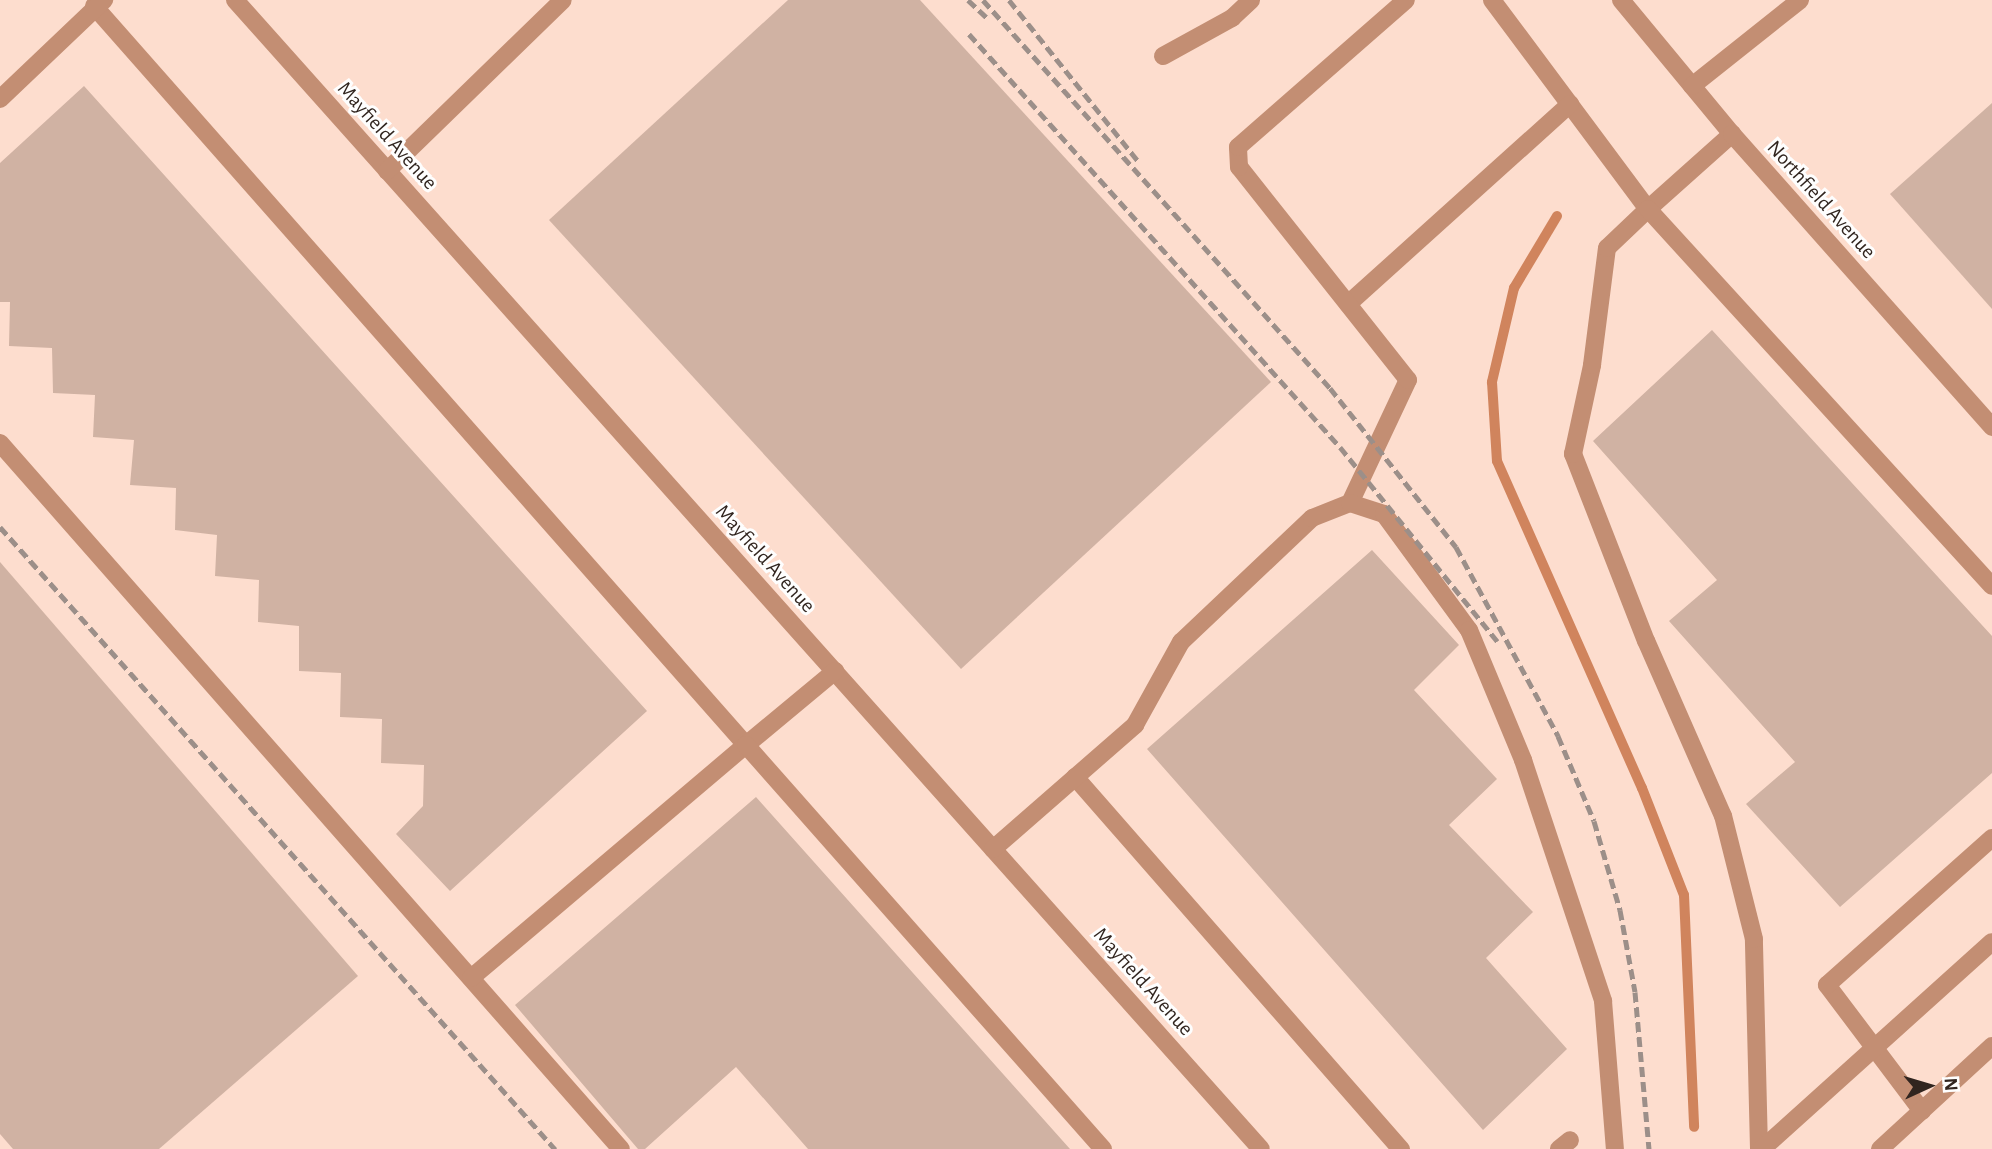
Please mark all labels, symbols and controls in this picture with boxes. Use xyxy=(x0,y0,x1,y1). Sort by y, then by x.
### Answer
street label: Mayfield Avenue xyxy=(332,77,442,195)
street label: Northfield Avenue xyxy=(1761,136,1881,264)
street label: Mayfield Avenue xyxy=(710,500,820,618)
street label: Mayfield Avenue xyxy=(1088,923,1198,1041)
north arrow xyxy=(1894,1051,1964,1121)
text: N xyxy=(1941,1077,1960,1092)

